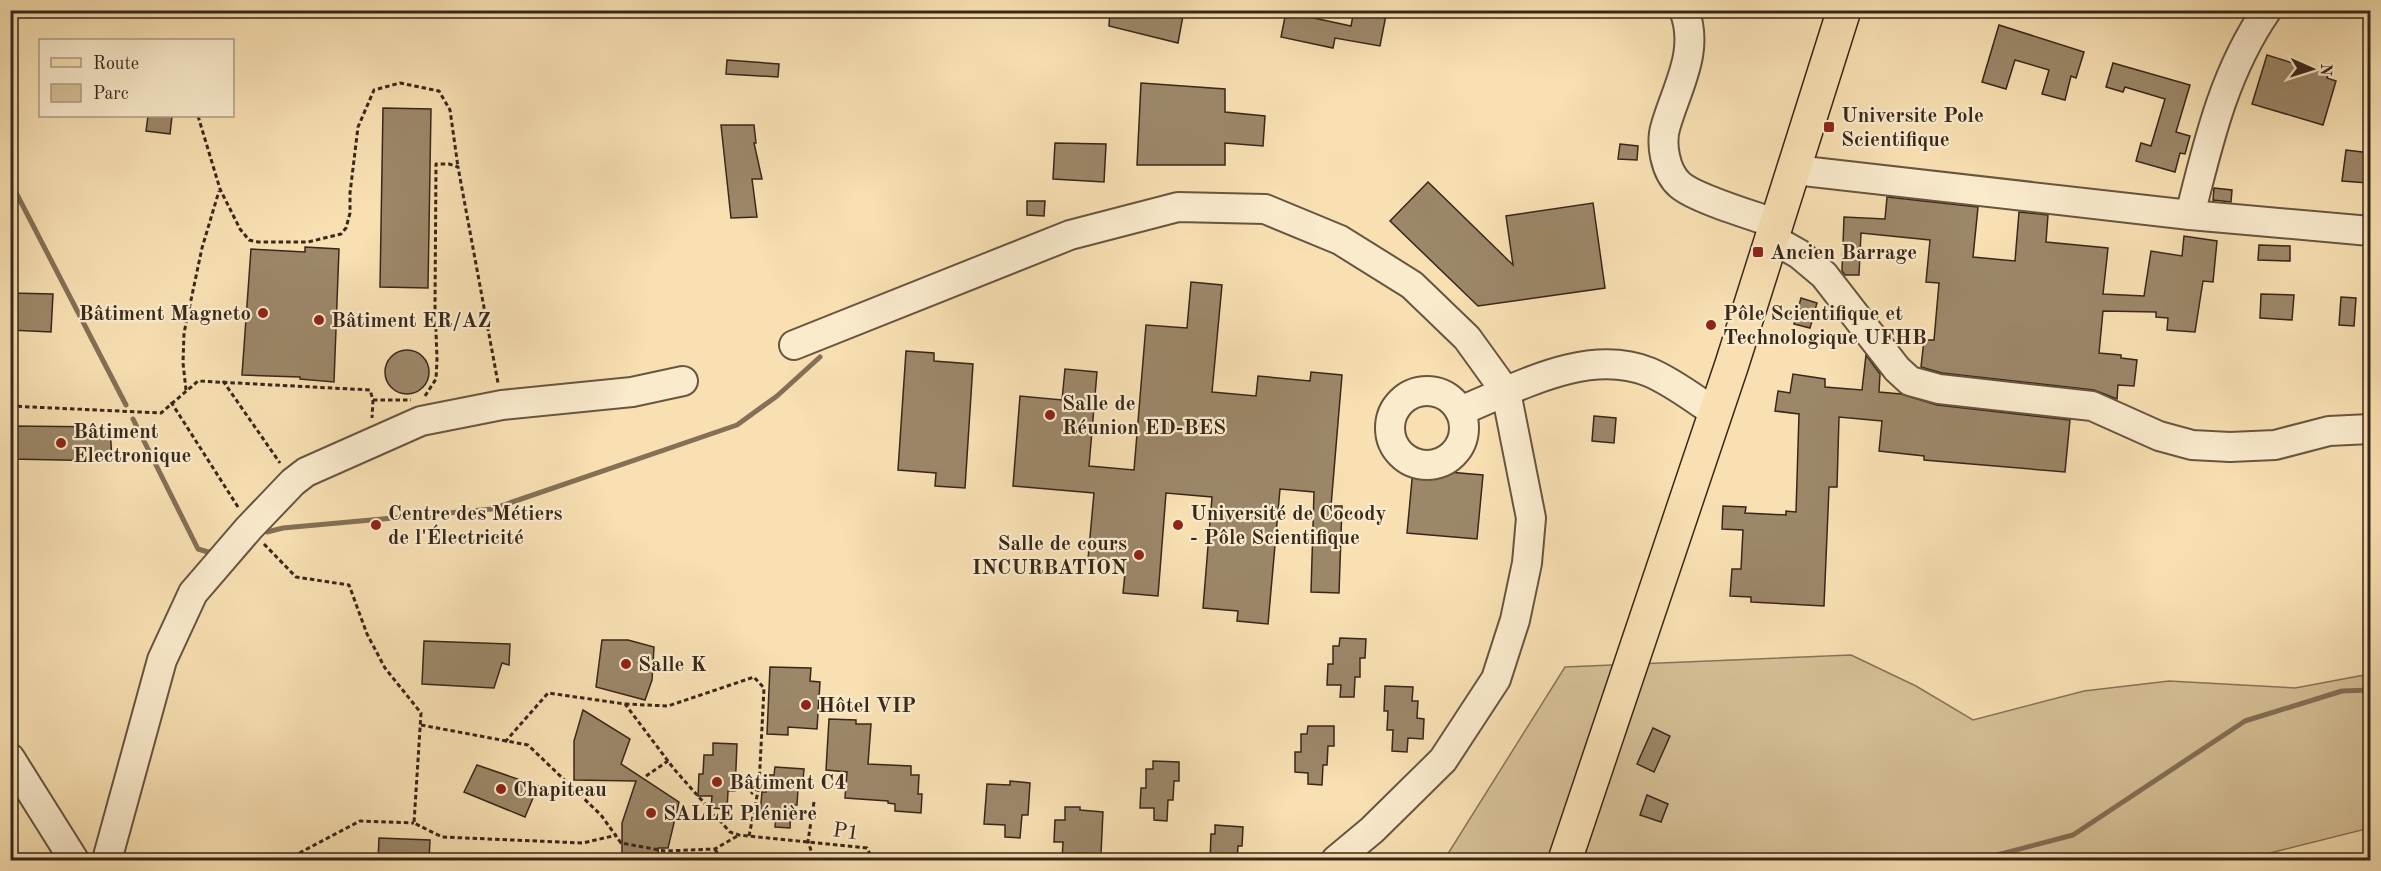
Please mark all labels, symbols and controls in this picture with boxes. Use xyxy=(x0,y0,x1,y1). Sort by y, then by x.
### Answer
legend xyxy=(39,39,234,117)
north arrow xyxy=(2282,39,2342,99)
text: Route xyxy=(93,55,139,73)
text: N xyxy=(2317,63,2333,77)
text: Parc xyxy=(93,85,129,103)
place label: Universite Pole Scientifique xyxy=(1841,106,1984,151)
marker: Universite Pole Scientifique xyxy=(1822,120,1836,134)
place label: Ancien Barrage xyxy=(1770,243,1917,264)
marker: Ancien Barrage xyxy=(1751,245,1765,259)
place label: Bâtiment Magneto xyxy=(79,304,251,325)
place label: Pôle Scientifique et Technologique UFHB xyxy=(1723,304,1927,349)
marker: Bâtiment Magneto xyxy=(256,306,270,320)
place label: Bâtiment ER/AZ xyxy=(331,311,491,332)
marker: Bâtiment ER/AZ xyxy=(312,313,326,327)
marker: Pôle Scientifique et Technologique UFHB xyxy=(1704,318,1718,332)
place label: Salle de Réunion ED-BES xyxy=(1062,394,1226,439)
marker: Salle de Réunion ED-BES xyxy=(1043,408,1057,422)
place label: Bâtiment Electronique xyxy=(73,422,191,467)
marker: Bâtiment Electronique xyxy=(54,436,68,450)
place label: Centre des Métiers de l'Électricité xyxy=(388,504,563,549)
place label: Université de Cocody - Pôle Scientifique xyxy=(1190,504,1386,549)
marker: Centre des Métiers de l'Électricité xyxy=(369,518,383,532)
marker: Université de Cocody - Pôle Scientifique xyxy=(1171,518,1185,532)
place label: Salle de cours INCURBATION xyxy=(972,534,1127,579)
marker: Salle de cours INCURBATION xyxy=(1132,548,1146,562)
place label: Salle K xyxy=(638,655,707,676)
marker: Salle K xyxy=(619,657,633,671)
place label: Hôtel VIP xyxy=(818,696,916,717)
marker: Hôtel VIP xyxy=(799,698,813,712)
place label: Bâtiment C4 xyxy=(729,773,846,794)
marker: Bâtiment C4 xyxy=(710,775,724,789)
place label: Chapiteau xyxy=(513,780,607,801)
marker: Chapiteau xyxy=(494,782,508,796)
place label: SALLE Plénière xyxy=(663,804,817,825)
marker: SALLE Plénière xyxy=(644,806,658,820)
street label: P1 xyxy=(831,820,860,845)

